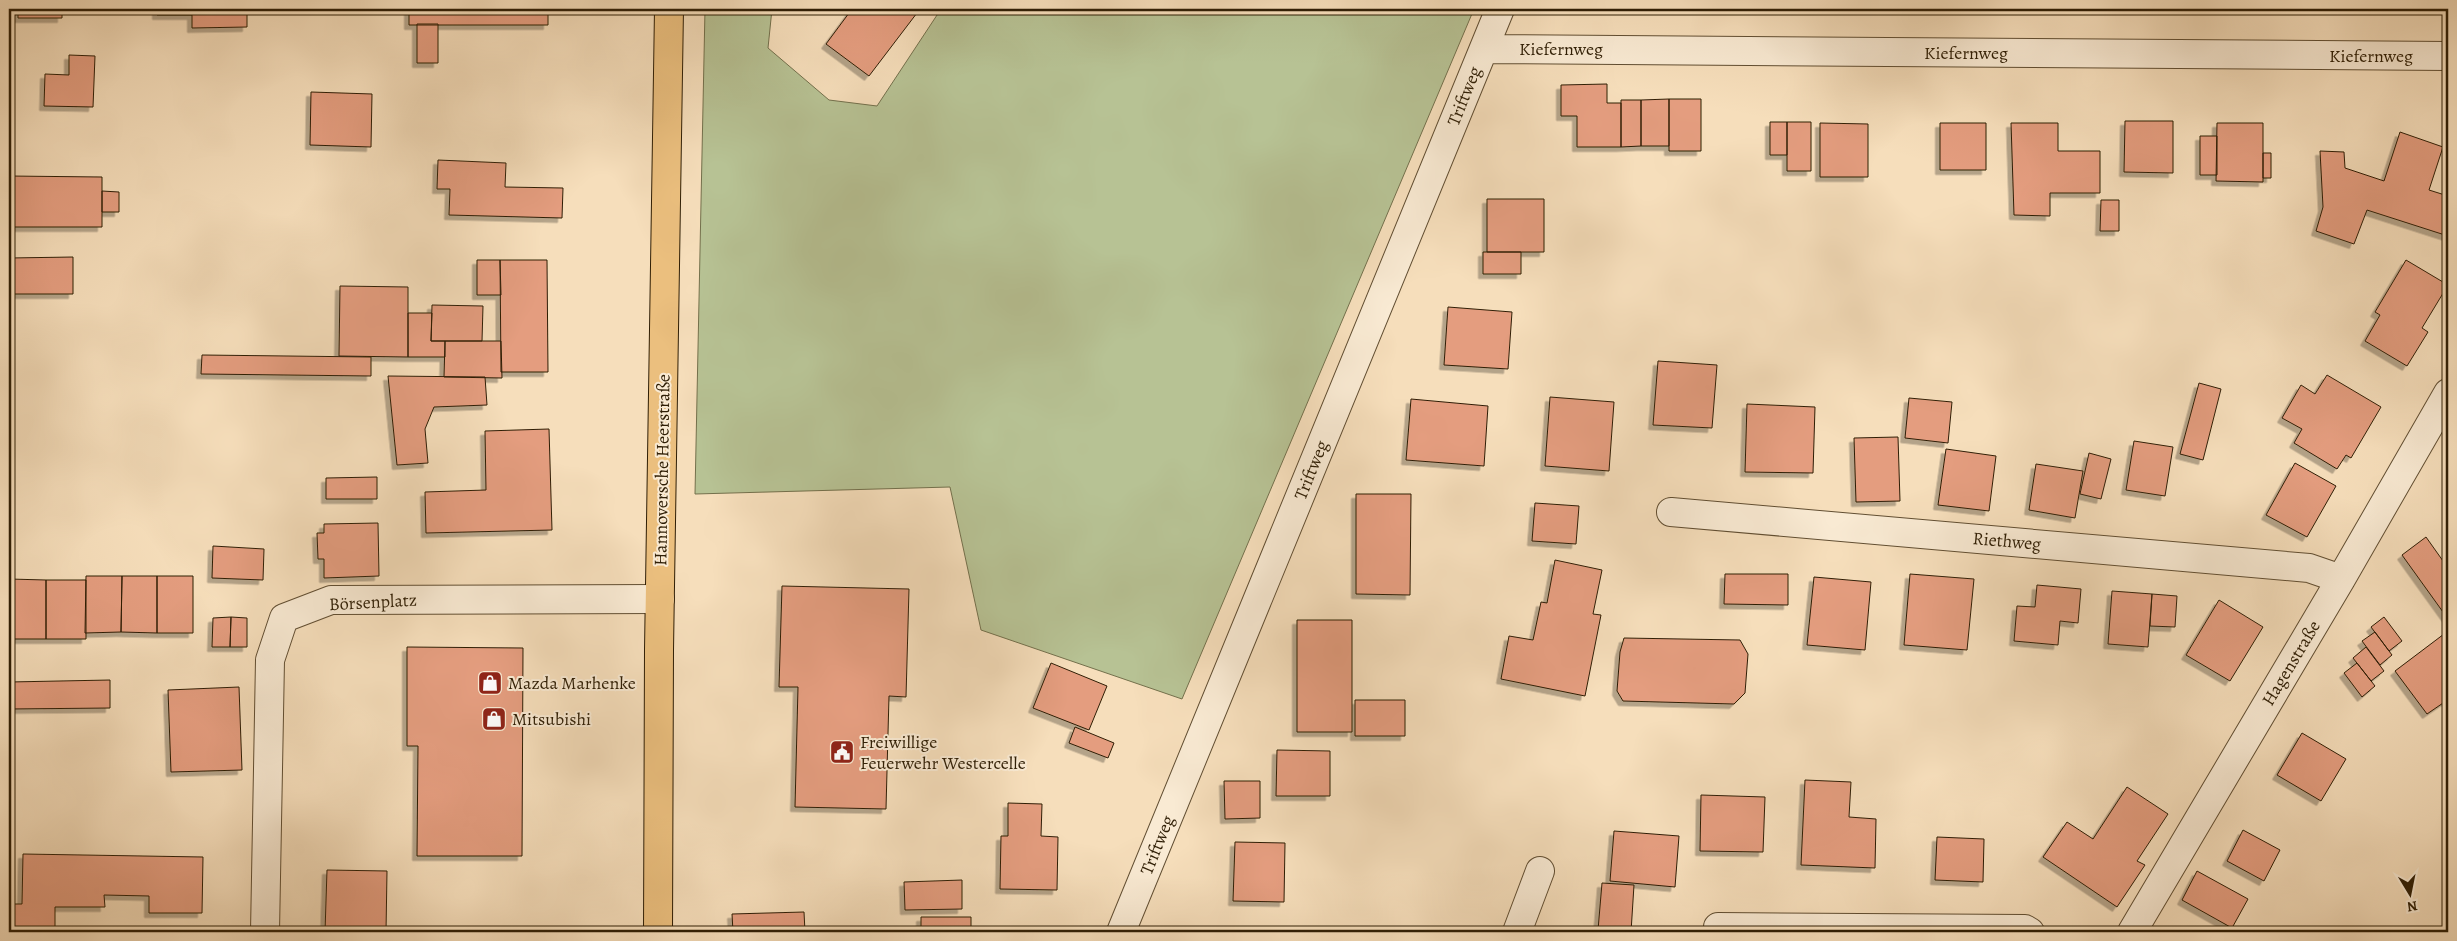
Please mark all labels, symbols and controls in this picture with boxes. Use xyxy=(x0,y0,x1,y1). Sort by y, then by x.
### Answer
street label: Kiefernweg xyxy=(1519,37,1603,61)
street label: Kiefernweg xyxy=(1924,41,2008,65)
street label: Kiefernweg xyxy=(2329,44,2413,68)
street label: Triftweg xyxy=(1441,63,1487,129)
street label: Hannoversche Heerstraße xyxy=(648,374,676,566)
street label: Triftweg xyxy=(1288,437,1334,503)
street label: Riethweg xyxy=(1972,526,2042,556)
street label: Börsenplatz xyxy=(328,588,418,616)
street label: Hagenstraße xyxy=(2256,616,2326,710)
shop icon: Mazda Marhenke xyxy=(477,670,503,696)
place label: Mazda Marhenke xyxy=(508,671,636,695)
shop icon: Mitsubishi xyxy=(481,706,507,732)
place label: Mitsubishi xyxy=(512,707,591,731)
place label: Freiwillige Feuerwehr Westercelle xyxy=(860,730,1026,775)
public building icon: Freiwillige Feuerwehr Westercelle xyxy=(829,739,855,765)
street label: Triftweg xyxy=(1134,812,1180,878)
north arrow xyxy=(2384,868,2434,918)
text: N xyxy=(2405,896,2419,917)

